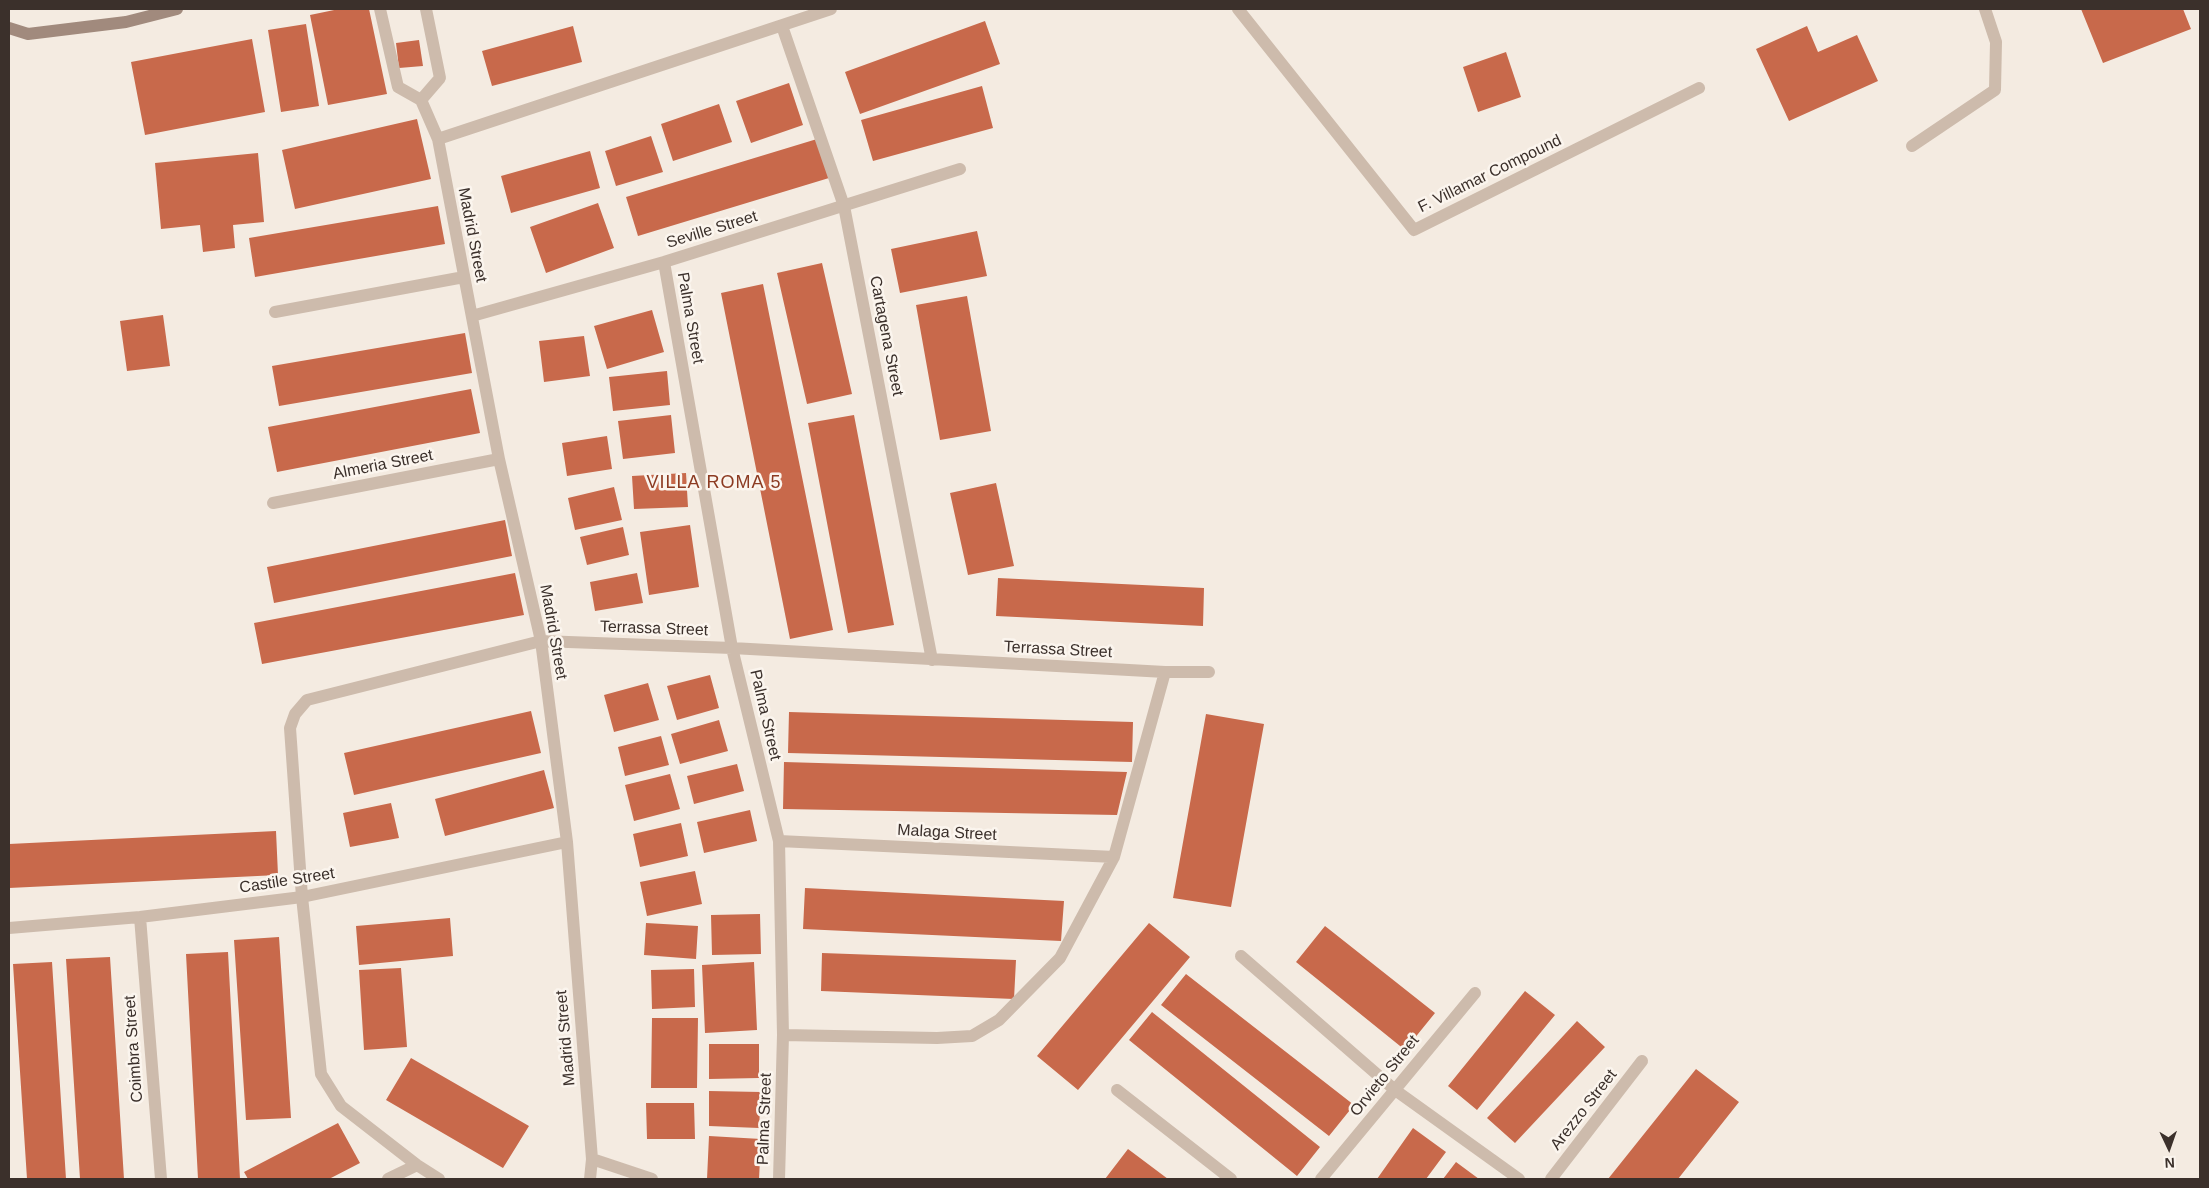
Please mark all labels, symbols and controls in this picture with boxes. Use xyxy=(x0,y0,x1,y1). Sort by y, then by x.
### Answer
street label: F. Villamar Compound xyxy=(1415,131,1565,217)
street label: Madrid Street xyxy=(453,186,491,284)
street label: Seville Street xyxy=(664,207,760,253)
street label: Palma Street xyxy=(673,271,707,365)
street label: Cartagena Street xyxy=(865,274,907,398)
street label: Almeria Street xyxy=(331,446,435,484)
district label: VILLA ROMA 5 xyxy=(645,472,783,494)
street label: Madrid Street xyxy=(535,583,571,681)
street label: Terrassa Street xyxy=(599,618,709,640)
street label: Terrassa Street xyxy=(1003,638,1113,662)
street label: Palma Street xyxy=(745,668,785,762)
street label: Malaga Street xyxy=(897,821,997,845)
street label: Castile Street xyxy=(238,864,336,898)
street label: Madrid Street xyxy=(552,989,580,1087)
street label: Coimbra Street xyxy=(121,995,147,1103)
street label: Orvieto Street xyxy=(1346,1032,1424,1120)
street label: Arezzo Street xyxy=(1547,1066,1621,1154)
street label: Palma Street xyxy=(754,1072,776,1166)
north arrow xyxy=(2144,1123,2194,1173)
text: N xyxy=(2164,1155,2175,1171)

